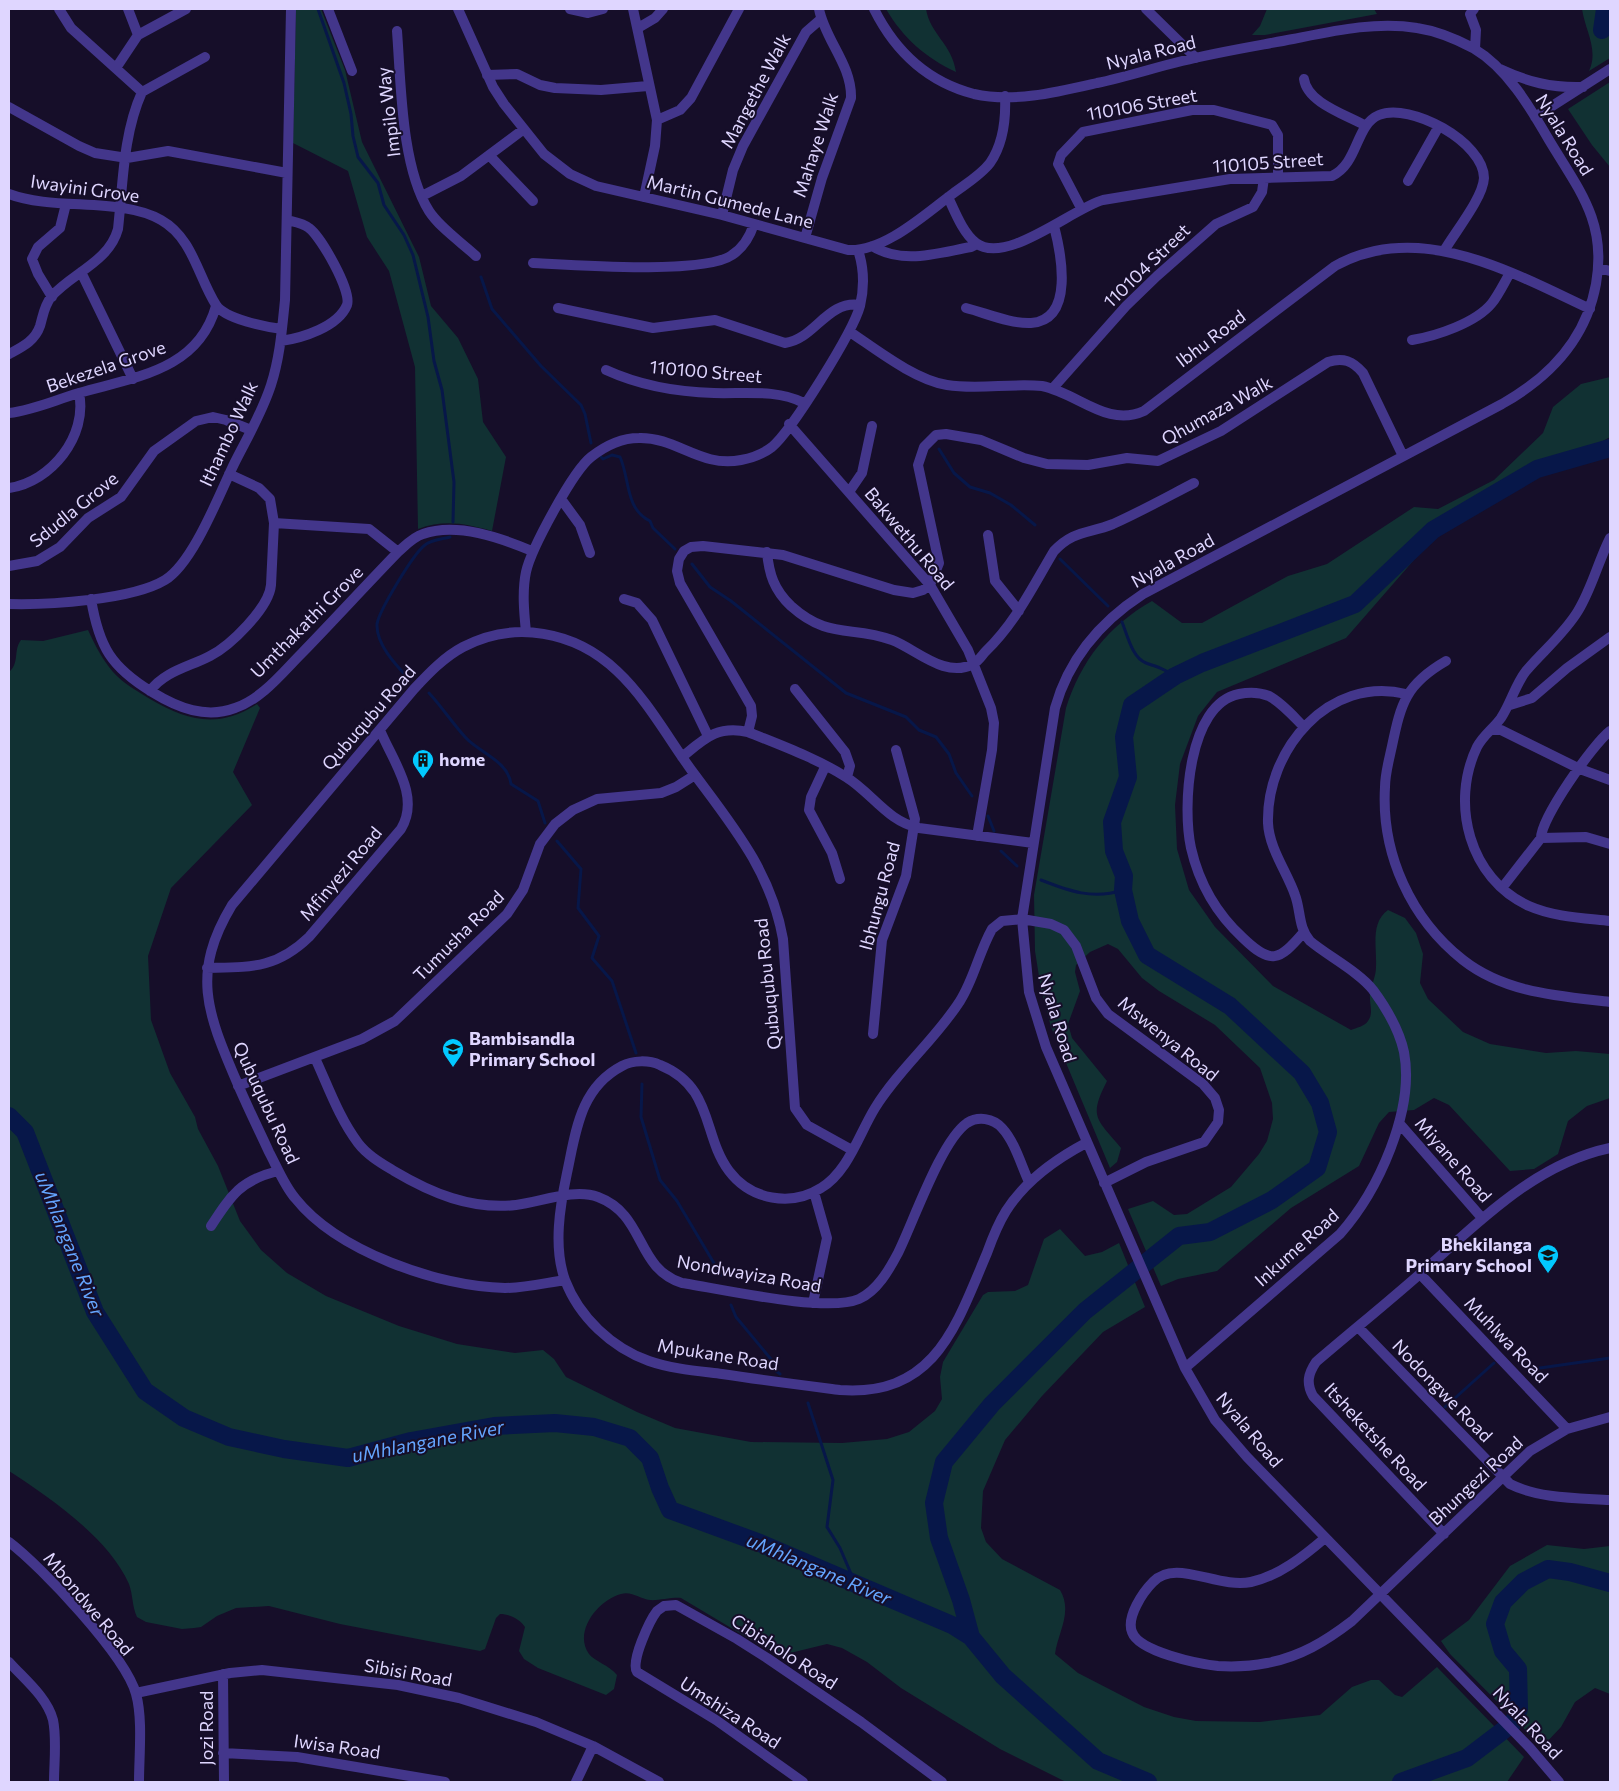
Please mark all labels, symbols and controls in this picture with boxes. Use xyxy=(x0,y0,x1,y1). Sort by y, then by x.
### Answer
street label: Mangethe Walk xyxy=(715,29,795,152)
street label: Nyala Road xyxy=(1104,30,1198,74)
street label: Impilo Way xyxy=(372,66,404,158)
street label: 110106 Street xyxy=(1085,83,1199,125)
street label: Mahaye Walk xyxy=(788,89,842,200)
street label: Nyala Road xyxy=(1531,90,1598,179)
street label: 110105 Street xyxy=(1212,147,1324,177)
street label: Iwayini Grove xyxy=(29,169,141,207)
street label: Martin Gumede Lane xyxy=(645,170,816,232)
street label: 110104 Street xyxy=(1098,219,1194,312)
street label: Ibhu Road xyxy=(1171,305,1250,372)
street label: Bekezela Grove xyxy=(43,335,168,397)
street label: 110100 Street xyxy=(649,355,763,387)
street label: Qhumaza Walk xyxy=(1157,371,1276,450)
street label: Ithambo Walk xyxy=(194,377,262,490)
street label: Sdudla Grove xyxy=(25,467,122,552)
street label: Bakwethu Road xyxy=(860,482,959,594)
street label: Nyala Road xyxy=(1127,528,1218,592)
street label: Umthakathi Grove xyxy=(246,561,367,682)
street label: Qubuqubu Road xyxy=(317,660,420,774)
building icon: home xyxy=(411,748,435,779)
place label: home xyxy=(439,748,485,770)
street label: Mfinyezi Road xyxy=(294,822,386,925)
street label: Ibhungu Road xyxy=(854,839,904,953)
street label: Tumusha Road xyxy=(408,885,508,985)
street label: Qubuqubu Road xyxy=(749,917,785,1051)
street label: Nyala Road xyxy=(1034,971,1082,1065)
street label: Mswenya Road xyxy=(1114,991,1223,1085)
place label: Bambisandla Primary School xyxy=(469,1027,595,1070)
school or university icon: Bambisandla Primary School xyxy=(441,1037,465,1068)
street label: Qubuqubu Road xyxy=(229,1038,305,1167)
street label: Miyane Road xyxy=(1411,1112,1497,1206)
water label: uMhlangane River xyxy=(31,1168,111,1321)
street label: Inkume Road xyxy=(1250,1204,1343,1291)
place label: Bhekilanga Primary School xyxy=(1406,1233,1532,1276)
school or university icon: Bhekilanga Primary School xyxy=(1536,1243,1560,1274)
street label: Nondwayiza Road xyxy=(675,1249,823,1297)
street label: Muhlwa Road xyxy=(1460,1292,1553,1387)
street label: Mpukane Road xyxy=(656,1334,780,1374)
street label: Nodongwe Road xyxy=(1388,1334,1497,1446)
street label: Itsheketshe Road xyxy=(1320,1378,1432,1495)
street label: Nyala Road xyxy=(1212,1387,1288,1472)
water label: uMhlangane River xyxy=(350,1414,507,1467)
street label: Bhungezi Road xyxy=(1424,1431,1527,1529)
water label: uMhlangane River xyxy=(743,1528,896,1610)
street label: Mbondwe Road xyxy=(39,1547,138,1660)
street label: Cibisholo Road xyxy=(727,1609,842,1694)
street label: Sibisi Road xyxy=(363,1653,454,1691)
street label: Umshiza Road xyxy=(676,1671,785,1753)
street label: Nyala Road xyxy=(1488,1681,1567,1763)
street label: Jozi Road xyxy=(195,1690,217,1766)
street label: Iwisa Road xyxy=(292,1729,382,1763)

